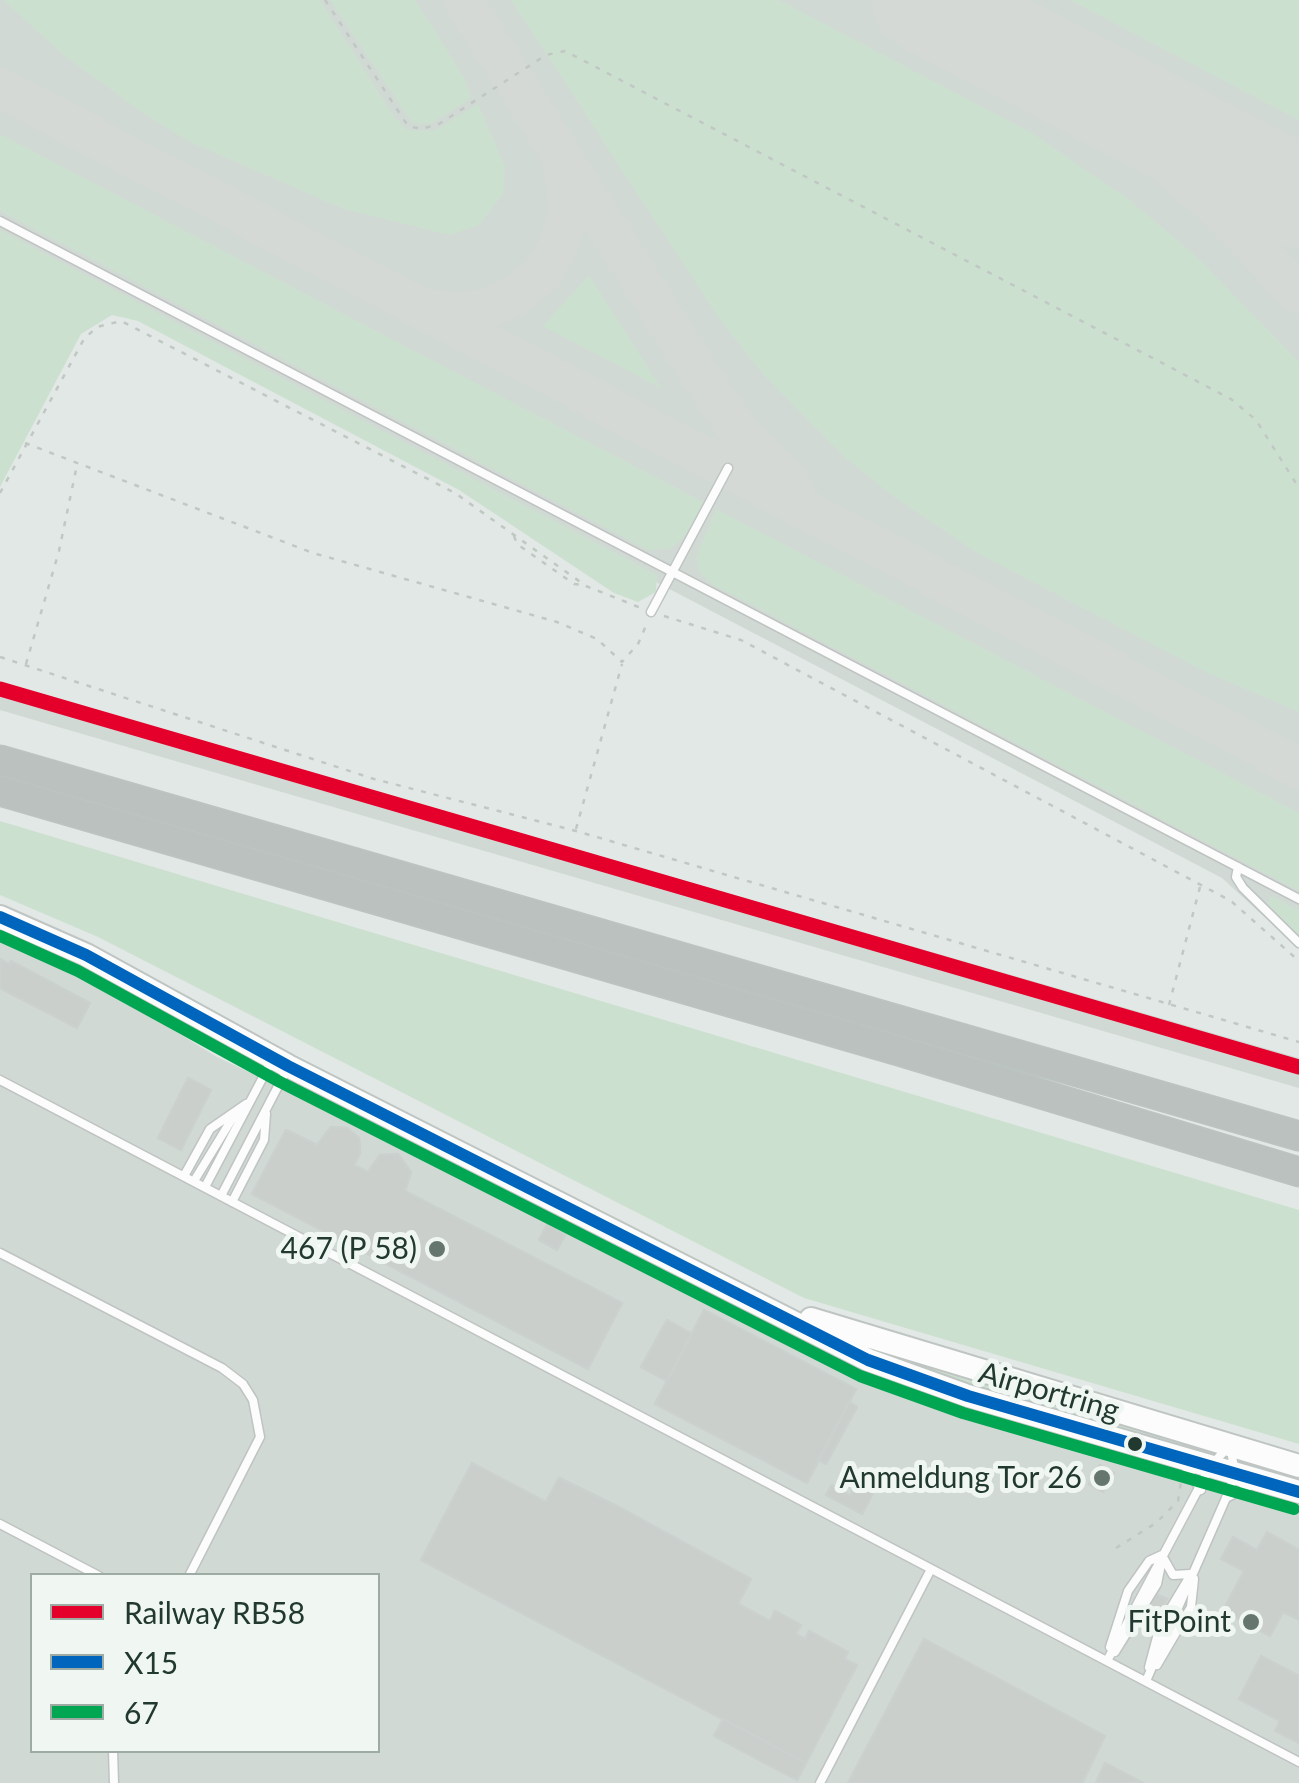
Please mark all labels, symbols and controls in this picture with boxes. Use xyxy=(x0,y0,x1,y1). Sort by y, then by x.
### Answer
place label: 467 (P 58) xyxy=(281,1231,417,1267)
marker: 467 (P 58) xyxy=(426,1238,448,1260)
street label: Airportring xyxy=(975,1355,1123,1429)
unlabelled marker xyxy=(1125,1434,1145,1454)
place label: Anmeldung Tor 26 xyxy=(839,1460,1082,1496)
marker: Anmeldung Tor 26 xyxy=(1091,1467,1113,1489)
legend xyxy=(30,1573,380,1753)
text: Railway RB58 xyxy=(124,1594,305,1630)
place label: FitPoint xyxy=(1127,1604,1231,1640)
marker: FitPoint xyxy=(1240,1611,1262,1633)
text: X15 xyxy=(124,1644,178,1680)
text: 67 xyxy=(124,1694,159,1730)

